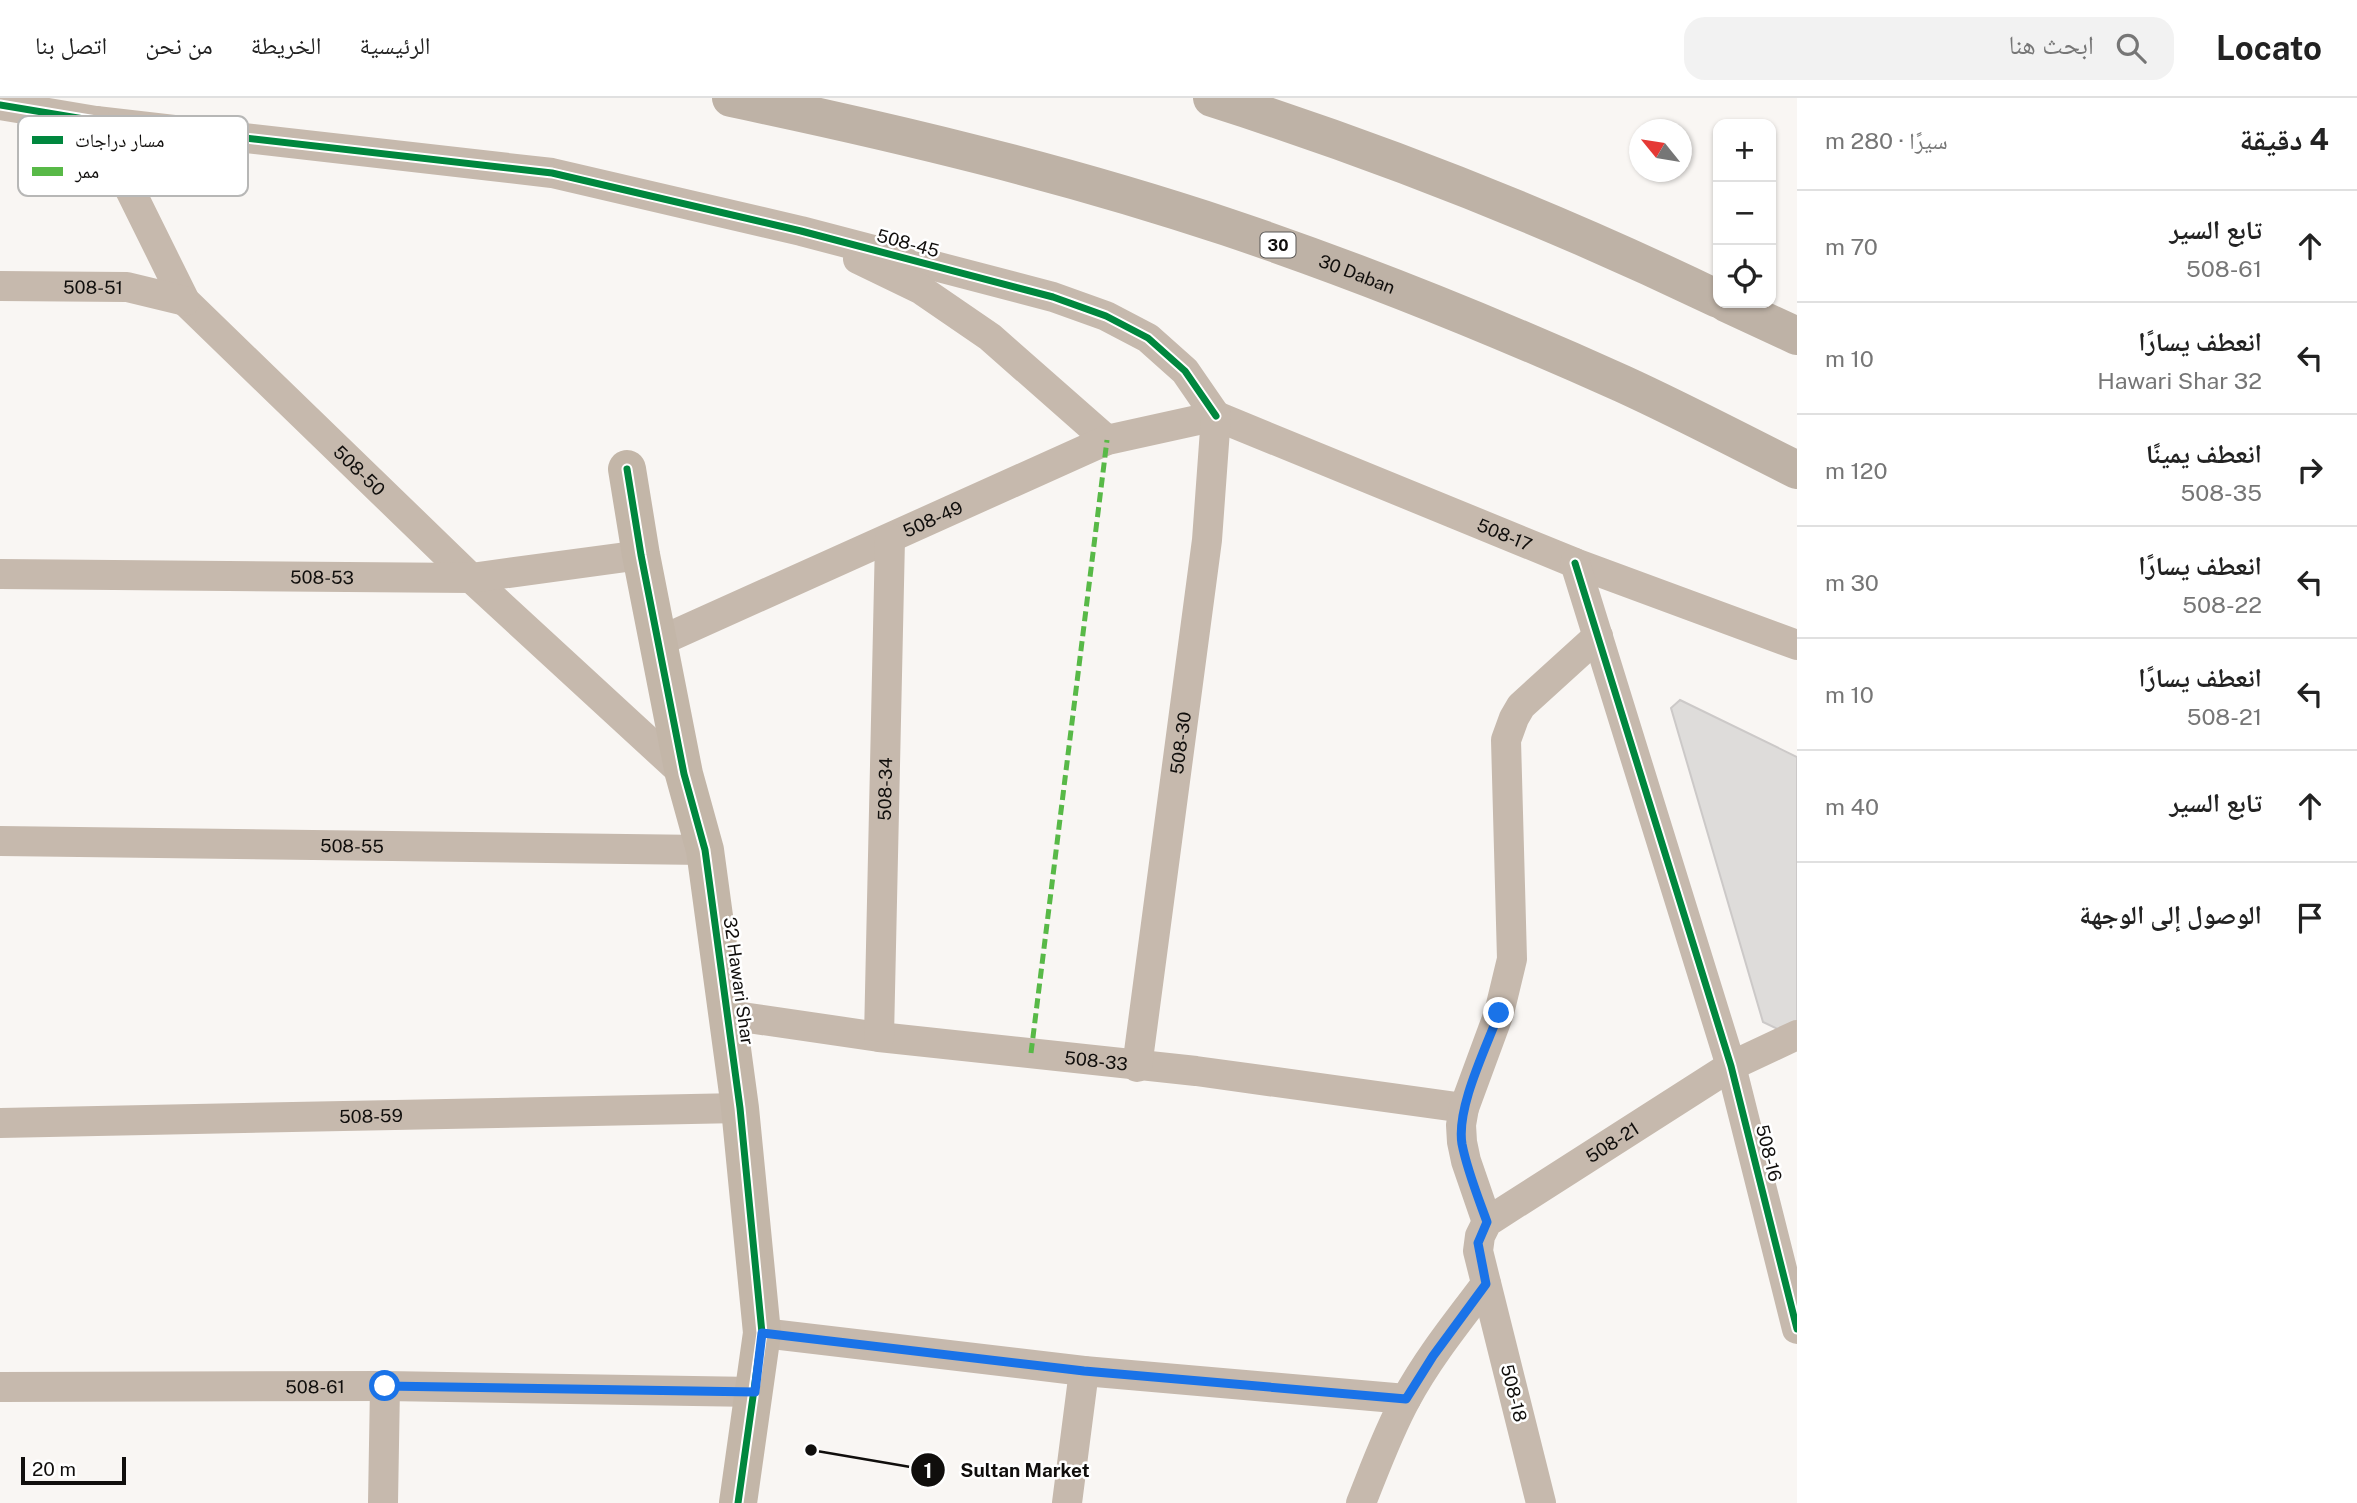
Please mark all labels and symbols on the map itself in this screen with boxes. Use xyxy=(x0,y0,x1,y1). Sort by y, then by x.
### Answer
legend xyxy=(18,116,248,196)
north arrow xyxy=(1629,119,1692,182)
text: مسار دراجات xyxy=(75,129,164,152)
text: ممر xyxy=(74,160,99,183)
street label: 508-45 xyxy=(875,225,941,261)
road number: 30 xyxy=(1260,232,1296,258)
street label: 30 Daban xyxy=(1316,250,1398,298)
street label: 508-51 xyxy=(63,276,123,297)
street label: 508-50 xyxy=(330,441,390,500)
street label: 508-49 xyxy=(899,496,966,541)
street label: 508-17 xyxy=(1474,514,1535,555)
street label: 508-53 xyxy=(290,566,354,588)
street label: 508-30 xyxy=(1165,710,1195,776)
street label: 508-34 xyxy=(873,757,896,821)
street label: 508-55 xyxy=(320,835,384,856)
street label: 32 Hawari Shar xyxy=(720,916,758,1046)
route end xyxy=(1483,997,1514,1028)
street label: 508-33 xyxy=(1063,1046,1129,1074)
street label: 508-59 xyxy=(339,1104,403,1127)
street label: 508-21 xyxy=(1582,1117,1643,1167)
street label: 508-16 xyxy=(1752,1122,1786,1184)
street label: 508-18 xyxy=(1497,1362,1531,1424)
route start xyxy=(369,1370,400,1401)
street label: 508-61 xyxy=(285,1376,345,1397)
callout: Sultan Market xyxy=(911,1450,1103,1490)
scale bar xyxy=(21,1454,126,1486)
text: 1 xyxy=(924,1458,933,1483)
text: Sultan Market xyxy=(960,1459,1090,1481)

